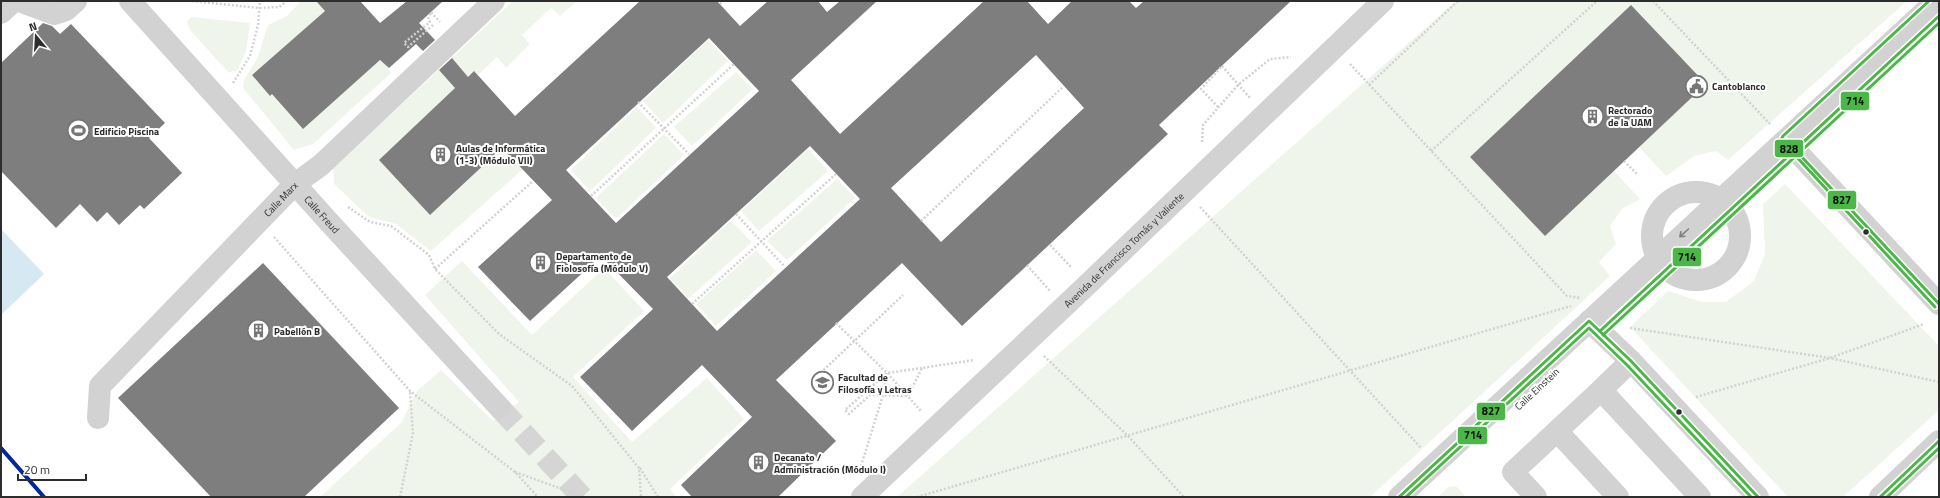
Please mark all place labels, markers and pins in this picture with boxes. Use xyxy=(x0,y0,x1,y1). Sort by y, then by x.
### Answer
public building icon: Cantoblanco xyxy=(1684,73,1710,99)
place label: Cantoblanco xyxy=(1712,79,1766,94)
building icon: Rectorado de la UAM xyxy=(1580,103,1606,129)
place label: Rectorado de la UAM xyxy=(1608,103,1652,130)
sports icon: Edificio Piscina xyxy=(66,118,92,144)
place label: Edificio Piscina xyxy=(94,124,159,139)
building icon: Aulas de Informática (1-3) (Módulo VII) xyxy=(427,141,453,167)
place label: Aulas de Informática (1-3) (Módulo VII) xyxy=(456,141,545,168)
unlabelled marker xyxy=(1861,227,1871,237)
building icon: Departamento de Fiolosofía (Módulo V) xyxy=(527,249,553,275)
place label: Departamento de Fiolosofía (Módulo V) xyxy=(556,249,648,276)
building icon: Pabellón B xyxy=(245,318,271,344)
place label: Pabellón B xyxy=(274,324,320,339)
school or university icon: Facultad de Filosofía y Letras xyxy=(809,370,835,396)
place label: Facultad de Filosofía y Letras xyxy=(838,370,912,397)
unlabelled marker xyxy=(1674,407,1684,417)
building icon: Decanato / Administración (Módulo I) xyxy=(746,450,772,476)
place label: Decanato / Administración (Módulo I) xyxy=(774,450,886,477)

